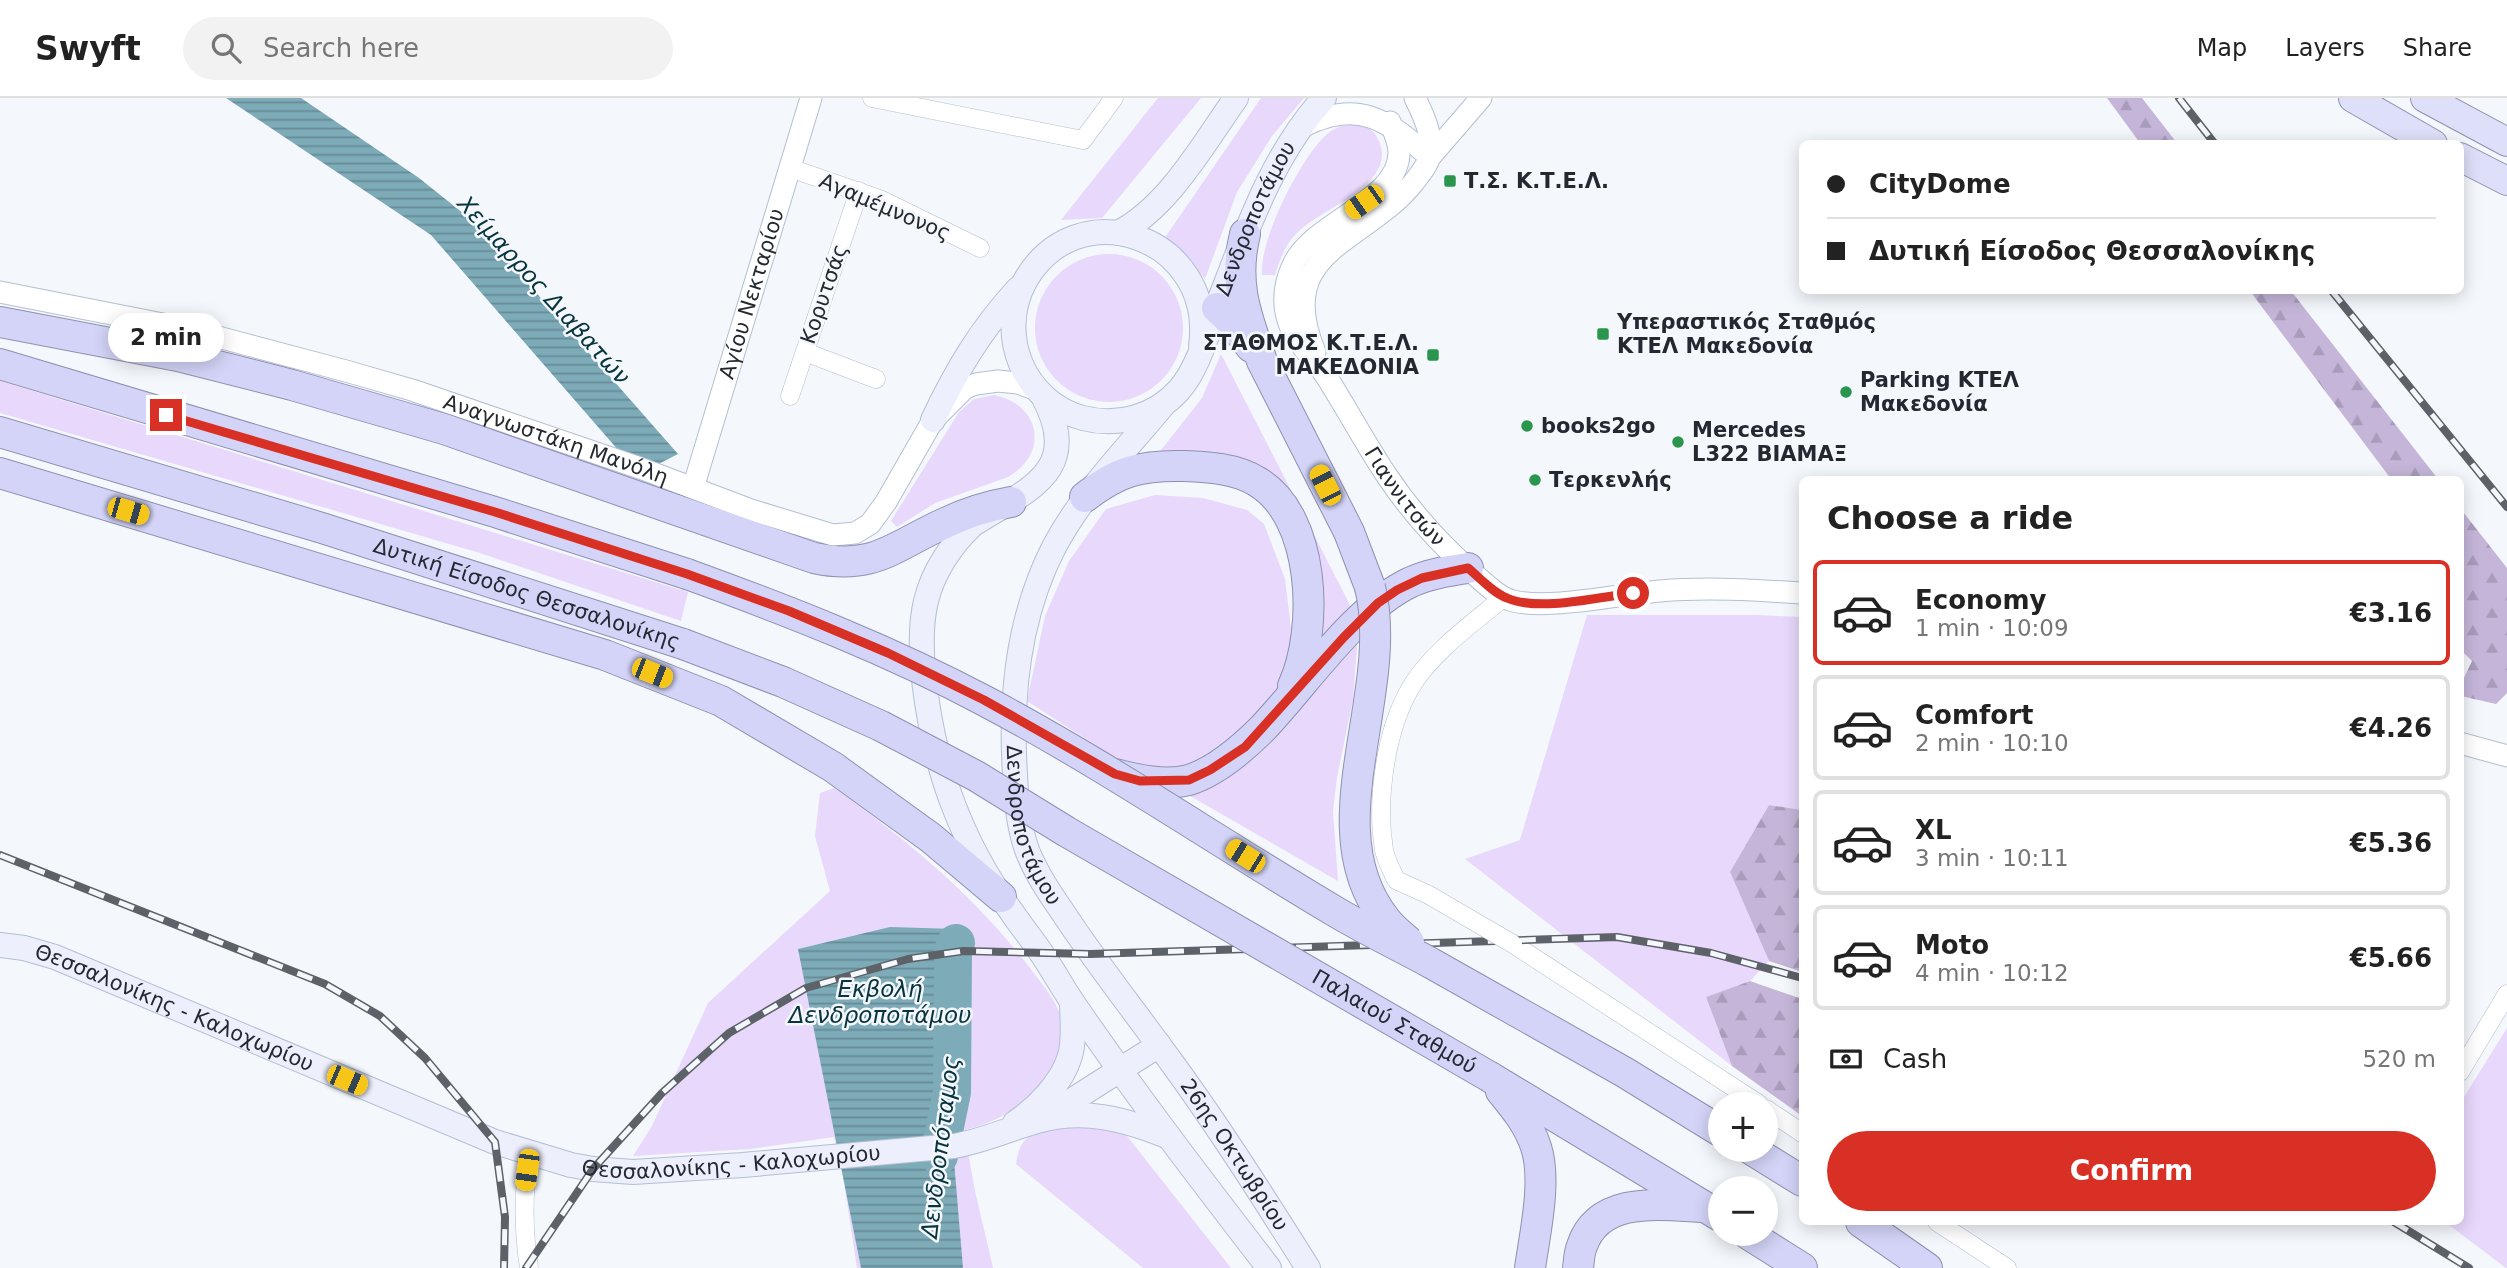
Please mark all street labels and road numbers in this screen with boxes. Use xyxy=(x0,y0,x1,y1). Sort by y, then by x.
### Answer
street label: Δενδροποτάμου xyxy=(1210,137,1300,299)
street label: Αγαμέμνονος xyxy=(816,169,954,245)
street label: Αγίου Νεκταρίου xyxy=(715,205,789,382)
street label: Κορυτσάς xyxy=(796,241,852,347)
street label: Αναγνωστάκη Μανόλη xyxy=(440,390,672,490)
street label: Γιαννιτσών xyxy=(1360,443,1450,551)
street label: Δυτική Είσοδος Θεσσαλονίκης xyxy=(370,533,683,654)
street label: Δενδροποτάμου xyxy=(1002,745,1066,910)
street label: Θεσσαλονίκης - Καλοχωρίου xyxy=(32,940,317,1076)
street label: Παλαιού Σταθμού xyxy=(1308,965,1481,1079)
street label: 26ης Οκτωβρίου xyxy=(1175,1074,1293,1235)
street label: Θεσσαλονίκης - Καλοχωρίου xyxy=(580,1141,881,1184)

